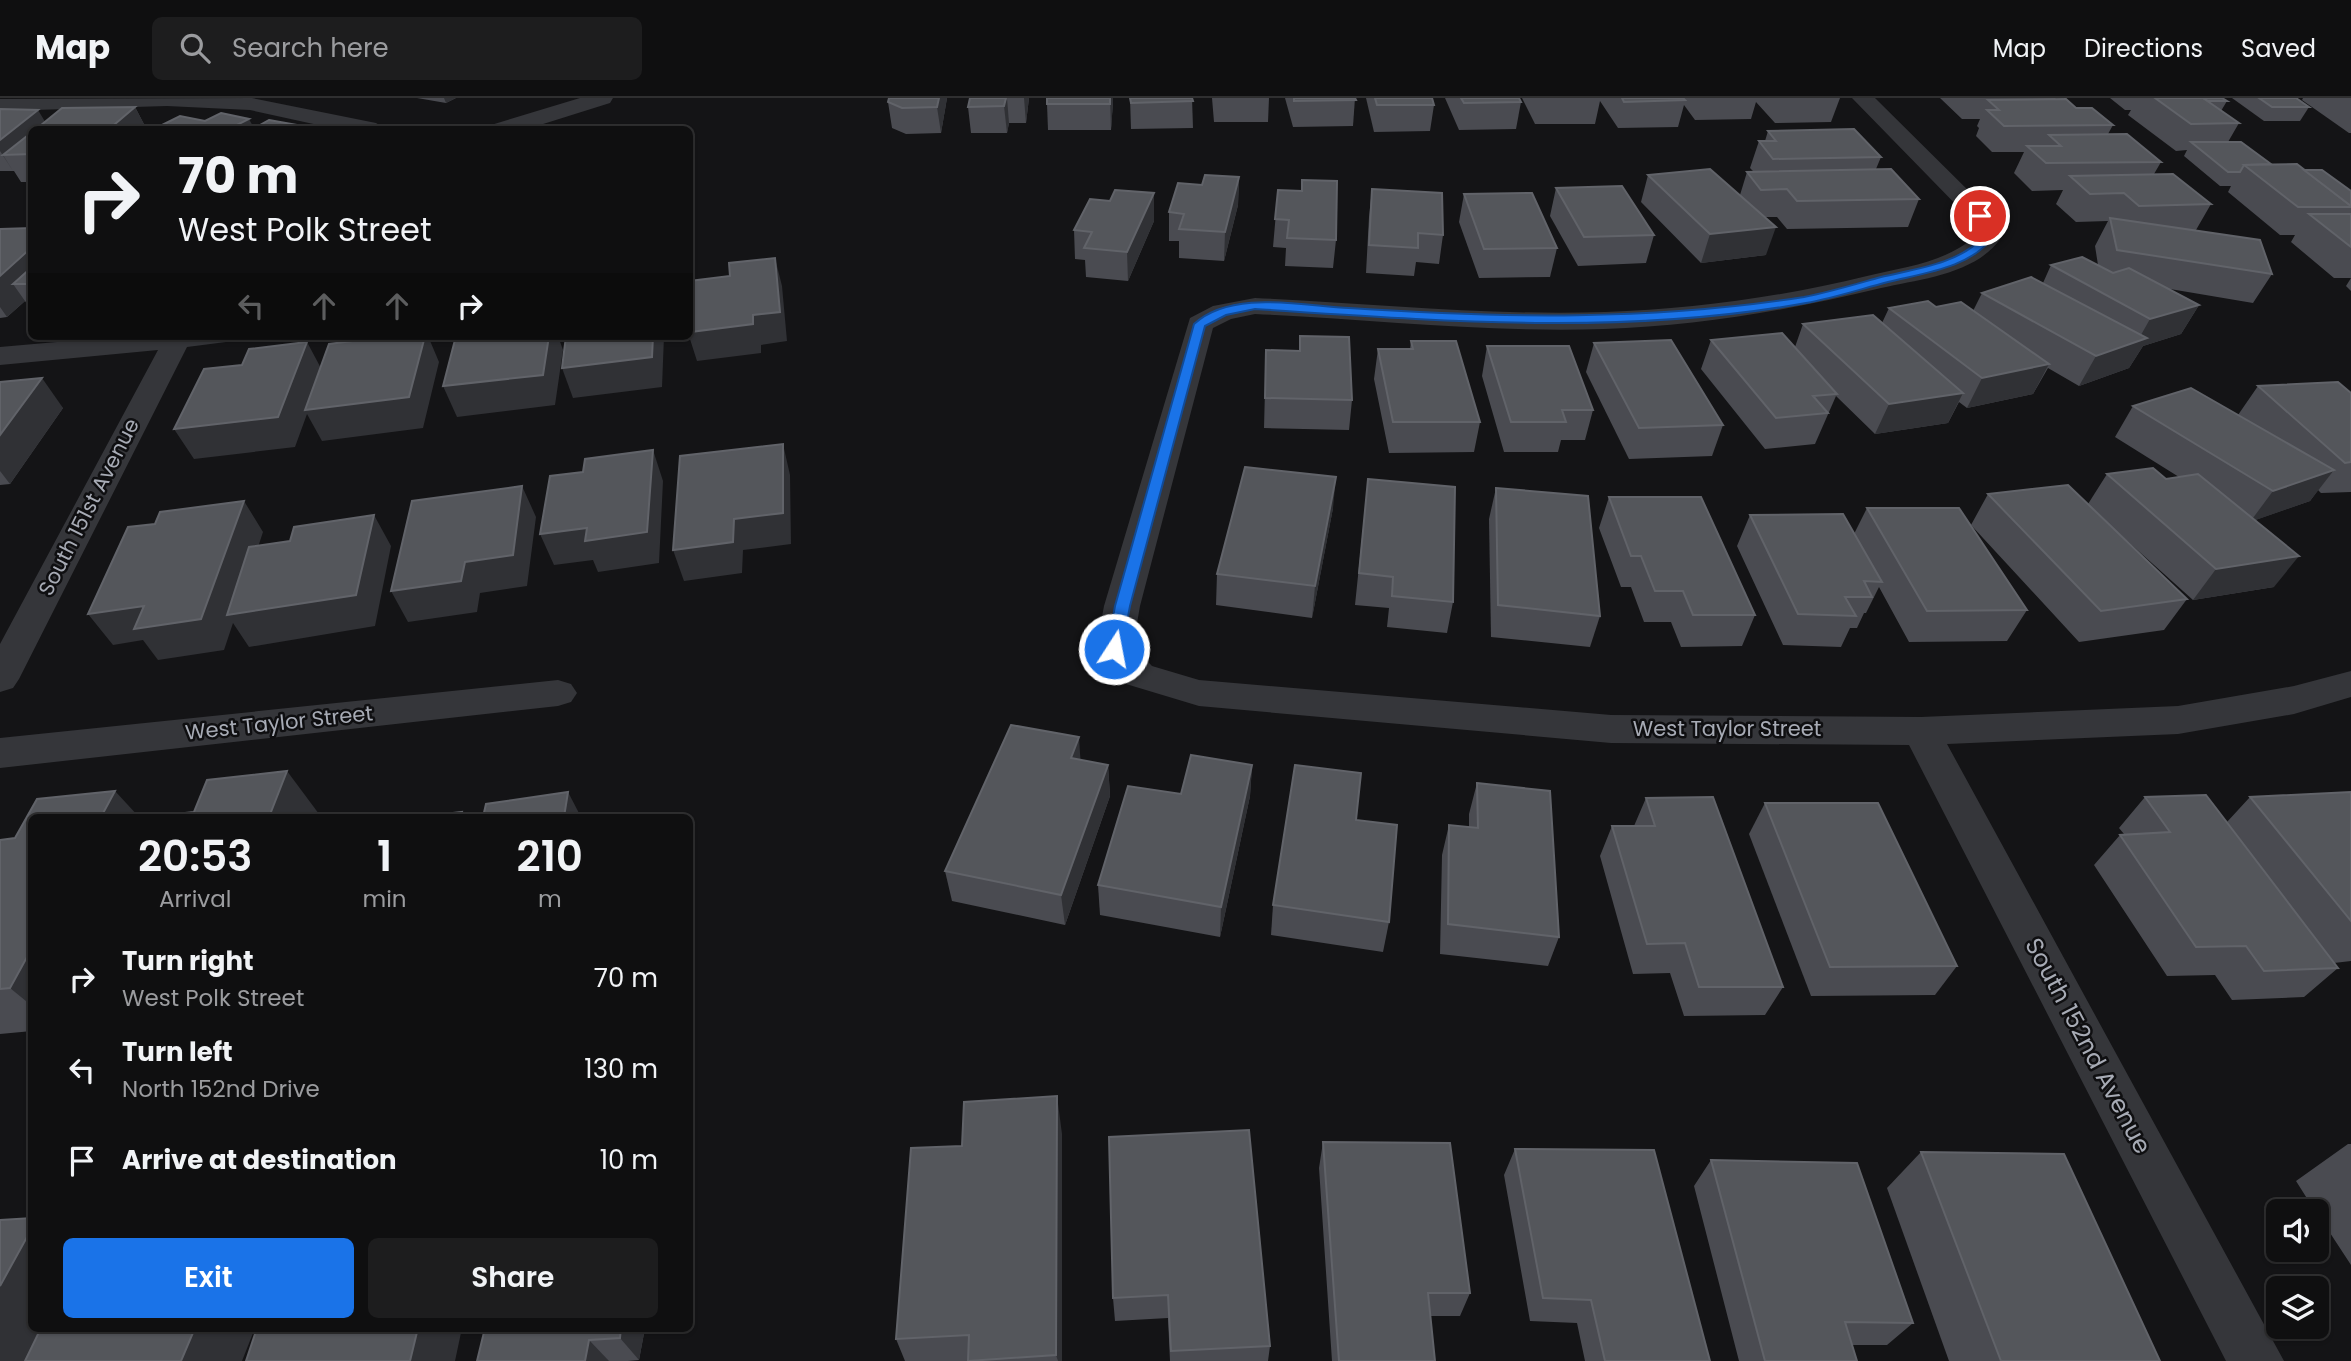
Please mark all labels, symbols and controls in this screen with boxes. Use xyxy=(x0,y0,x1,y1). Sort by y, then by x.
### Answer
search box xyxy=(152,17,642,80)
text: Map xyxy=(35,24,110,71)
icon: search xyxy=(176,29,214,67)
text: Search here xyxy=(232,30,389,66)
text: Map xyxy=(1993,32,2046,65)
text: Directions xyxy=(2084,32,2203,65)
text: Saved xyxy=(2241,32,2316,65)
text: 70 m xyxy=(178,142,298,210)
icon: right xyxy=(63,154,154,245)
pin xyxy=(1950,186,2010,246)
icon: arrive xyxy=(1961,197,1999,235)
text: West Polk Street xyxy=(178,207,432,252)
icon: left xyxy=(232,287,270,325)
icon: ahead xyxy=(305,287,343,325)
icon: ahead xyxy=(378,287,416,325)
icon: right xyxy=(451,287,489,325)
street label: South 151st Avenue xyxy=(31,413,146,600)
position arrow xyxy=(1077,612,1151,686)
street label: West Taylor Street xyxy=(184,698,374,747)
street label: West Taylor Street xyxy=(1633,714,1821,743)
text: 20:53 xyxy=(138,827,252,886)
text: 1 xyxy=(377,827,392,886)
text: 210 xyxy=(517,827,583,886)
text: Arrival xyxy=(159,883,231,915)
text: min xyxy=(362,883,407,915)
text: m xyxy=(538,883,562,915)
street label: South 152nd Avenue xyxy=(2018,932,2159,1159)
text: Turn right xyxy=(122,943,254,979)
icon: right xyxy=(63,960,101,998)
text: 70 m xyxy=(594,960,658,996)
text: West Polk Street xyxy=(122,982,304,1014)
text: Turn left xyxy=(122,1034,233,1070)
icon: left xyxy=(63,1051,101,1089)
text: 130 m xyxy=(584,1051,658,1087)
text: North 152nd Drive xyxy=(122,1073,320,1105)
icon: arrive xyxy=(63,1142,101,1180)
text: Arrive at destination xyxy=(122,1142,397,1178)
text: 10 m xyxy=(600,1142,658,1178)
map controls xyxy=(2266,1199,2329,1339)
button: sound xyxy=(2266,1199,2329,1262)
button: Exit xyxy=(63,1238,354,1318)
button: Share xyxy=(368,1238,658,1318)
button: layers xyxy=(2266,1276,2329,1339)

